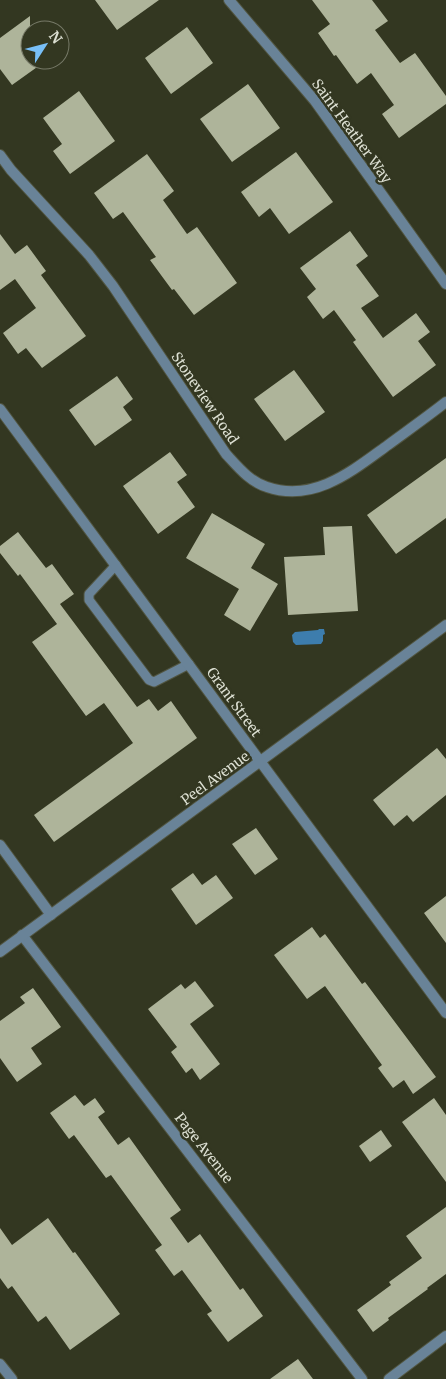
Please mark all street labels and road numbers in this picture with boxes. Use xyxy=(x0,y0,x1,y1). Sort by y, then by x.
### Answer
street label: Saint Heather Way xyxy=(308,75,396,187)
street label: Stoneview Road xyxy=(168,348,243,448)
street label: Grant Street xyxy=(203,664,266,741)
street label: Peel Avenue xyxy=(177,747,253,809)
street label: Page Avenue xyxy=(171,1109,237,1187)

